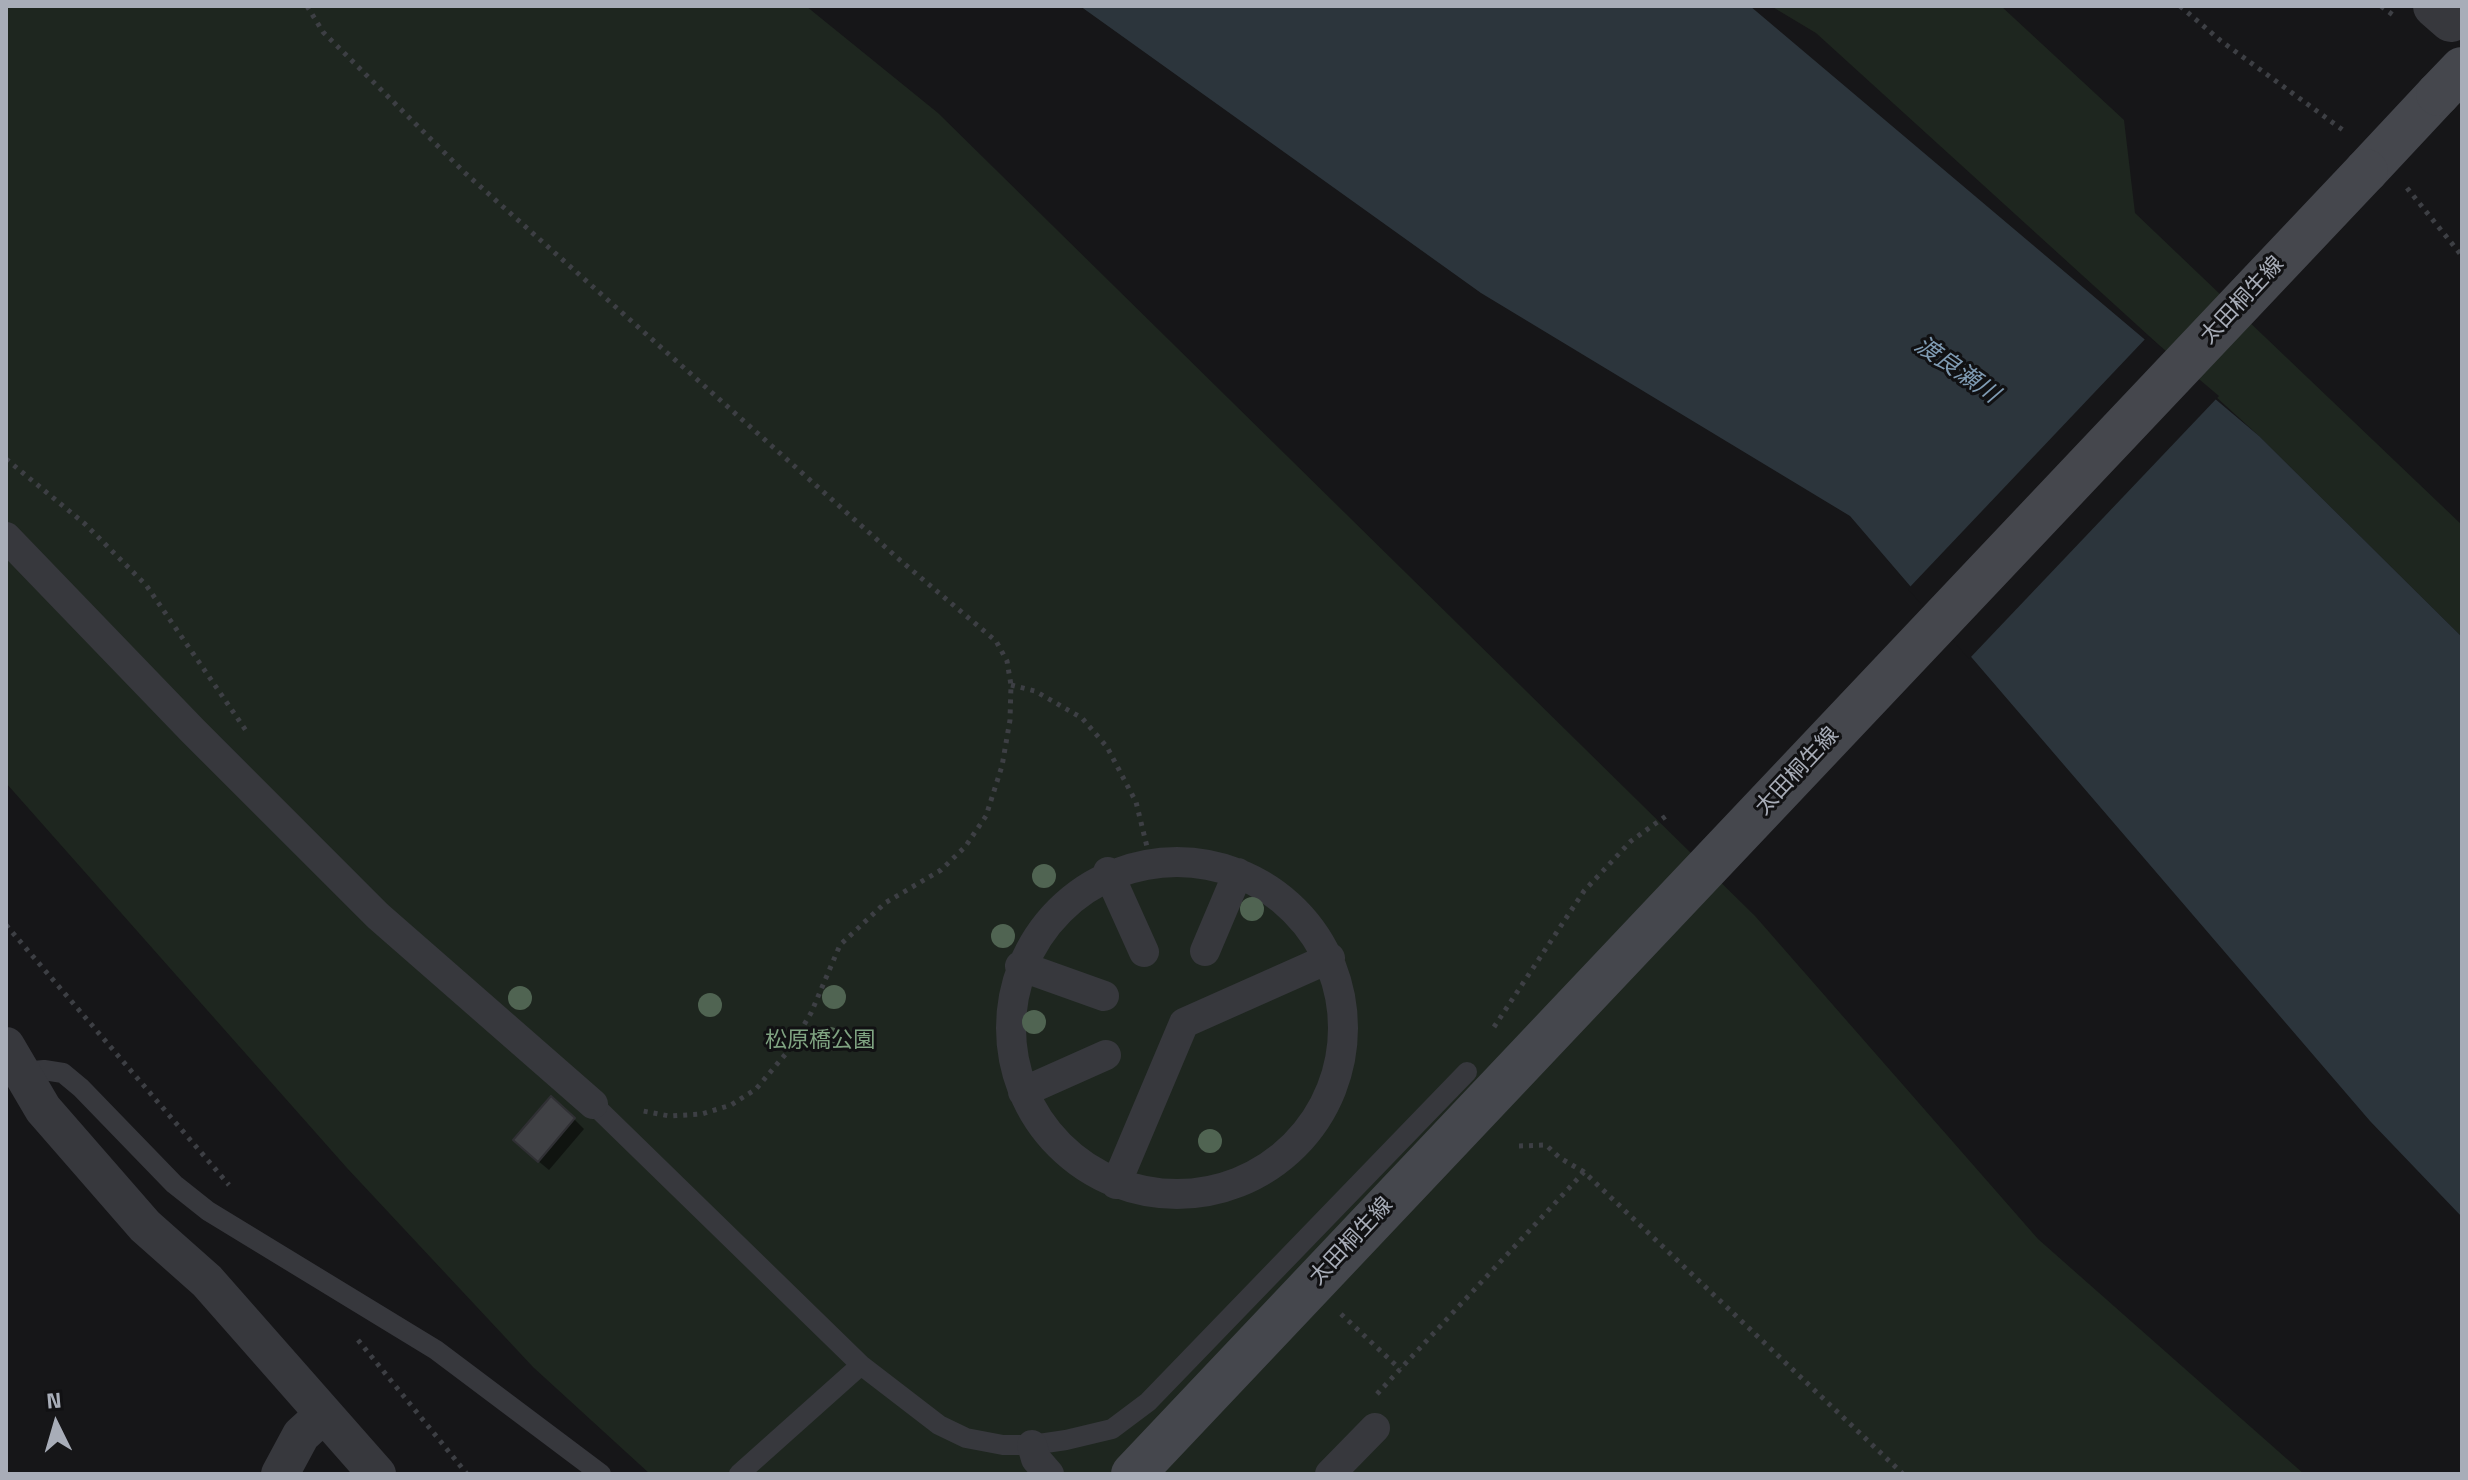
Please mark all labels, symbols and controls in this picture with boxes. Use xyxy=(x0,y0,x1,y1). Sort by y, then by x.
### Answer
street label: 太田桐生線 xyxy=(2196,252,2290,350)
water label: 渡良瀬川 xyxy=(1908,332,2004,410)
street label: 太田桐生線 xyxy=(1751,723,1845,821)
park label: 松原橋公園 xyxy=(765,1029,875,1055)
street label: 太田桐生線 xyxy=(1305,1193,1399,1291)
text: N xyxy=(45,1382,63,1418)
north arrow xyxy=(16,1384,96,1464)

